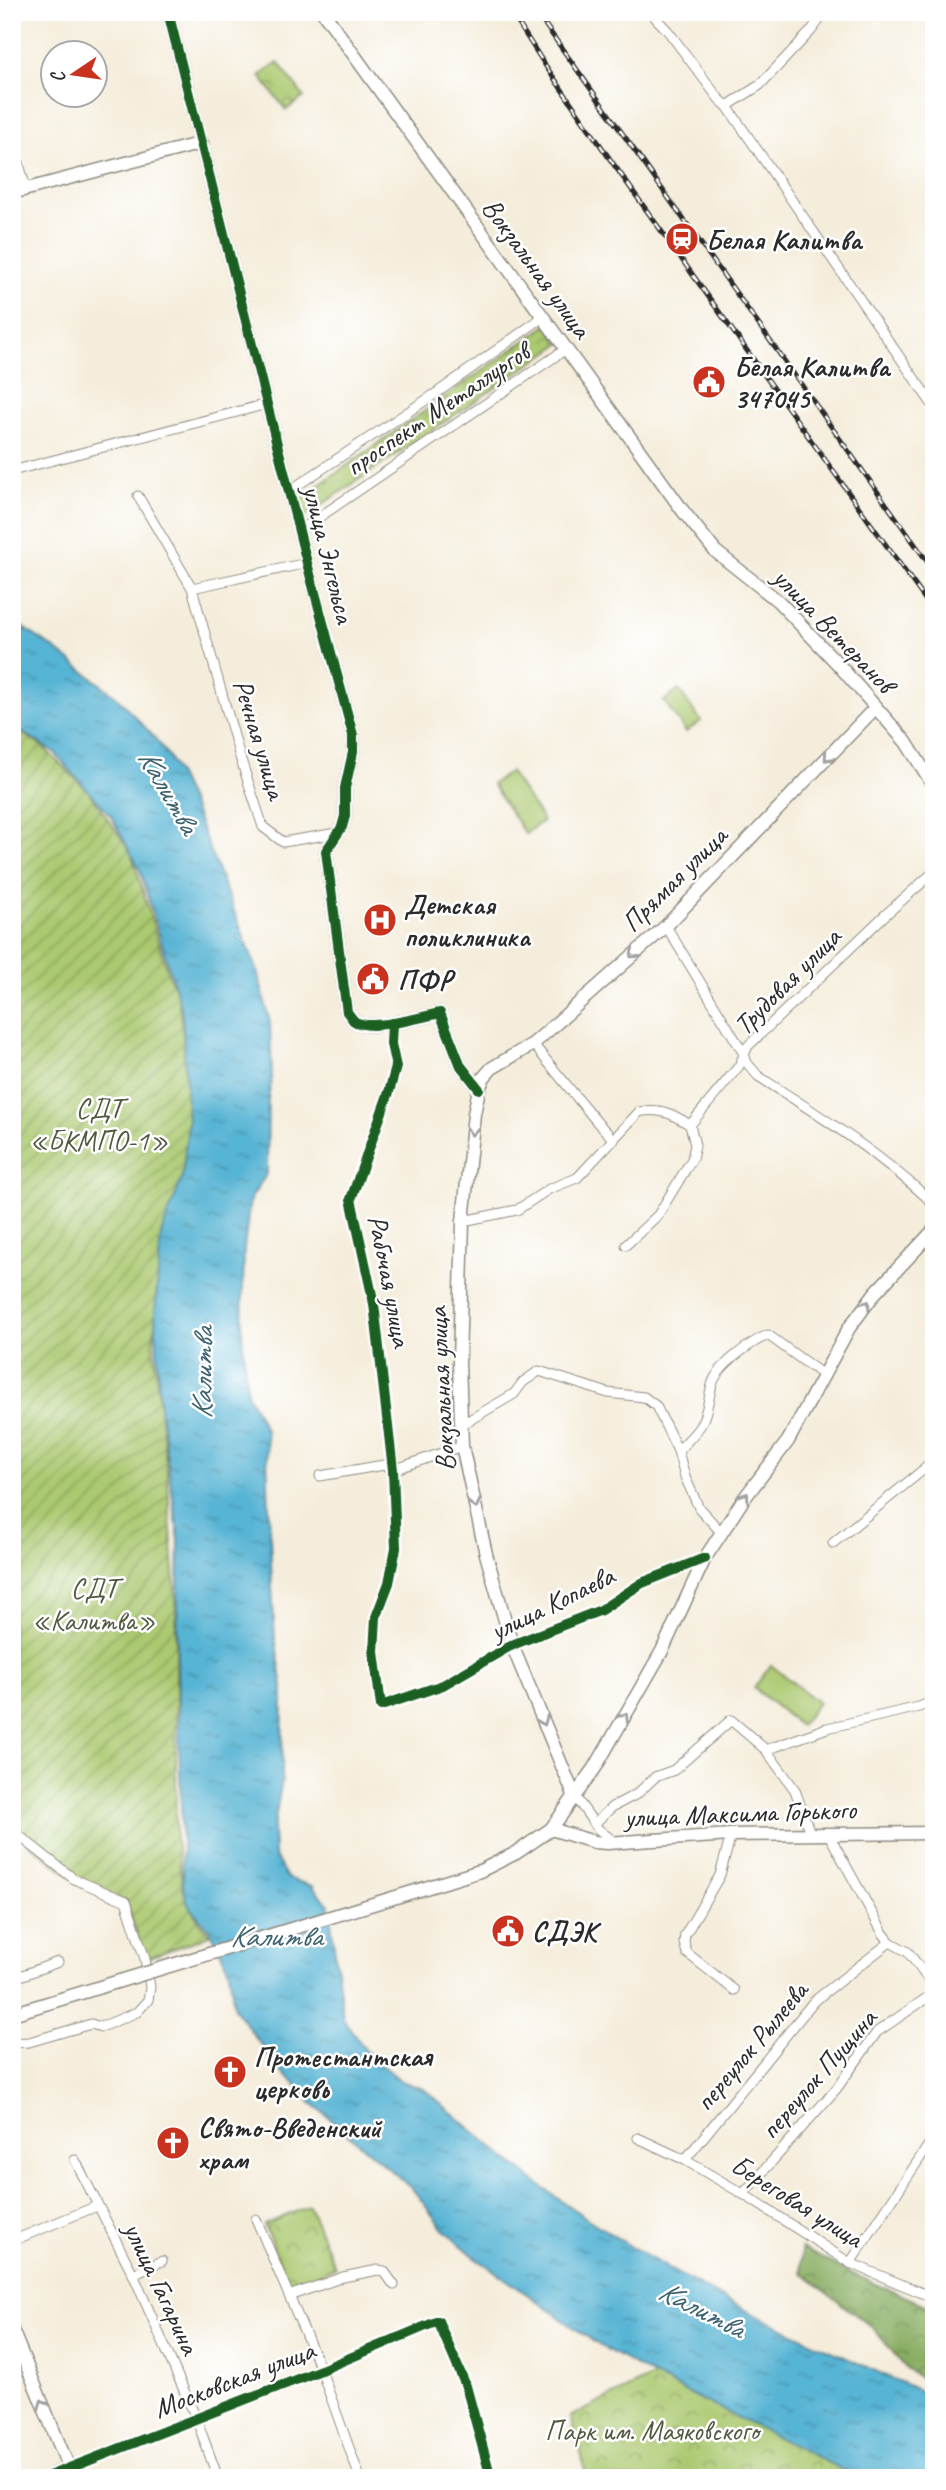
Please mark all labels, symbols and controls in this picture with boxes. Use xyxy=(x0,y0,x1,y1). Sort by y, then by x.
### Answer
north arrow xyxy=(38,38,108,108)
text: С xyxy=(45,68,71,85)
street label: Вокзальная улица xyxy=(475,191,600,346)
station icon: Белая Калитва xyxy=(663,220,701,258)
place label: Белая Калитва xyxy=(706,222,864,257)
street label: проспект Металлургов xyxy=(338,331,540,484)
place label: Белая Калитва 347045 xyxy=(734,349,892,416)
public building icon: Белая Калитва 347045 xyxy=(690,363,728,401)
street label: улица Энгельса xyxy=(295,480,363,628)
street label: улица Ветеранов xyxy=(764,559,906,704)
street label: Речная улица xyxy=(225,675,296,806)
water label: Калитва xyxy=(130,742,210,843)
one-way arrow xyxy=(823,748,836,761)
street label: Прямая улица xyxy=(614,817,736,939)
place label: Детская поликлиника xyxy=(404,887,532,954)
hospital icon: Детская поликлиника xyxy=(361,901,399,939)
street label: Трудовая улица xyxy=(726,919,849,1042)
one-way arrow xyxy=(629,946,642,958)
public building icon: ПФР xyxy=(354,960,392,998)
place label: ПФР xyxy=(398,962,456,997)
park label: СДТ «БКМПО-1» xyxy=(30,1091,168,1158)
one-way arrow xyxy=(465,1126,480,1137)
street label: Рабочая улица xyxy=(360,1212,420,1352)
one-way arrow xyxy=(857,1300,870,1313)
street label: Вокзальная улица xyxy=(419,1304,463,1472)
water label: Калитва xyxy=(182,1323,222,1419)
one-way arrow xyxy=(737,1492,749,1505)
one-way arrow xyxy=(466,1498,481,1510)
street label: улица Копаева xyxy=(482,1557,621,1649)
park label: СДТ «Калитва» xyxy=(32,1571,156,1638)
one-way arrow xyxy=(616,1712,629,1725)
one-way arrow xyxy=(534,1714,548,1726)
street label: улица Максима Горького xyxy=(621,1791,859,1835)
public building icon: СДЭК xyxy=(489,1912,527,1950)
place label: СДЭК xyxy=(532,1914,602,1949)
water label: Калитва xyxy=(230,1917,325,1955)
street label: переулок Рылеева xyxy=(687,1972,817,2118)
street label: переулок Пущина xyxy=(752,2000,885,2146)
place label: Протестантская церковь xyxy=(254,2039,434,2106)
church icon: Протестантская церковь xyxy=(211,2053,249,2091)
place label: Свято-Введенский храм xyxy=(198,2110,383,2177)
church icon: Свято-Введенский храм xyxy=(154,2124,192,2162)
street label: Береговая улица xyxy=(725,2147,871,2256)
street label: улица Гагарина xyxy=(115,2215,209,2361)
water label: Калитва xyxy=(653,2271,755,2348)
street label: Московская улица xyxy=(149,2332,321,2426)
one-way arrow xyxy=(37,2399,51,2412)
park label: Парк им. Маяковского xyxy=(545,2413,762,2448)

